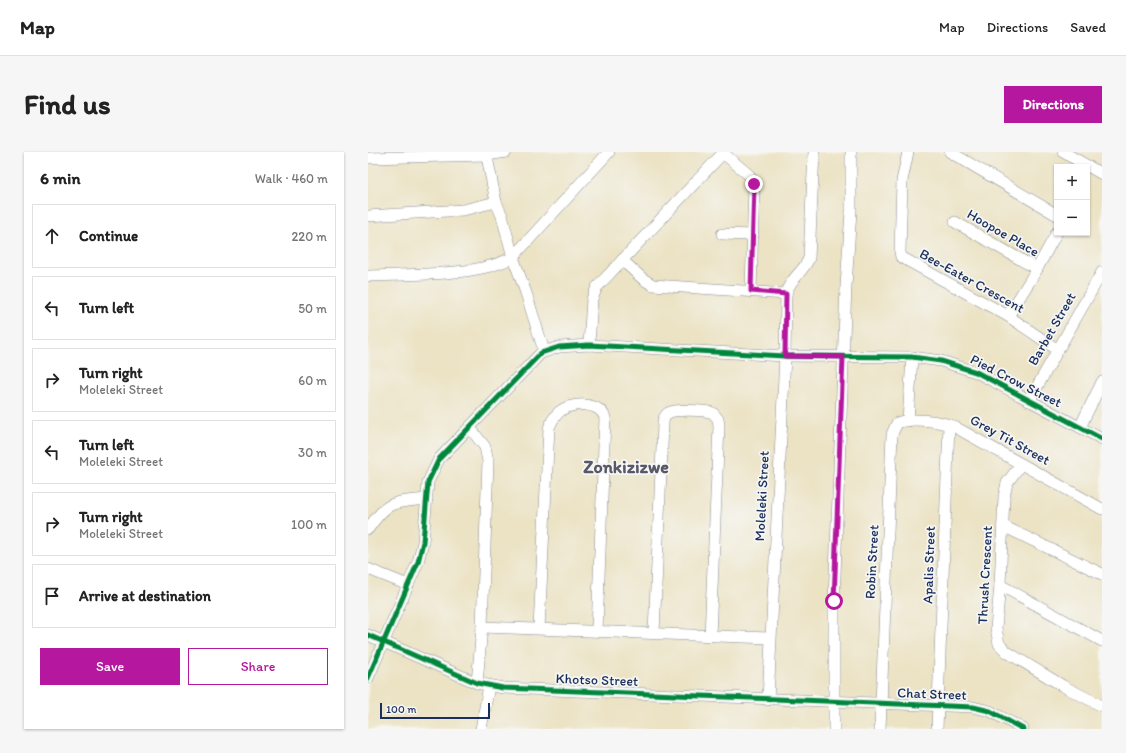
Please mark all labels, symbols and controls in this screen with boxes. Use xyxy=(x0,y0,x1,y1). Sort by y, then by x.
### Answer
text: Map xyxy=(20,16,55,39)
text: Map xyxy=(939,19,965,36)
text: Directions xyxy=(987,19,1048,36)
text: Saved xyxy=(1070,19,1106,36)
button: Directions xyxy=(1004,86,1102,123)
text: Find us xyxy=(24,87,111,121)
map controls xyxy=(1054,164,1090,236)
button: + xyxy=(1054,164,1090,200)
text: 6 min xyxy=(40,168,81,188)
text: Walk · 460 m xyxy=(255,171,328,186)
route end xyxy=(745,175,763,193)
button: − xyxy=(1054,200,1090,236)
street label: Hoopoe Place xyxy=(964,206,1042,261)
icon: ahead xyxy=(41,225,63,247)
text: Continue xyxy=(79,227,138,245)
text: 220 m xyxy=(291,229,327,244)
street label: Bee-Eater Crescent xyxy=(917,245,1027,317)
street label: Barbet Street xyxy=(1024,290,1080,368)
icon: left xyxy=(41,297,63,319)
text: Turn left xyxy=(79,299,134,317)
text: 50 m xyxy=(298,301,327,316)
street label: Pied Crow Street xyxy=(968,351,1064,411)
text: Turn right xyxy=(79,364,143,382)
icon: right xyxy=(41,369,63,391)
text: 60 m xyxy=(298,373,327,388)
text: Moleleki Street xyxy=(79,382,163,397)
street label: Grey Tit Street xyxy=(967,411,1053,469)
text: Turn left xyxy=(79,436,134,454)
icon: left xyxy=(41,441,63,463)
text: 30 m xyxy=(298,445,327,460)
street label: Moleleki Street xyxy=(751,450,773,542)
text: Moleleki Street xyxy=(79,454,163,469)
district label: Zonkizizwe xyxy=(583,456,669,478)
text: Turn right xyxy=(79,508,143,526)
icon: right xyxy=(41,513,63,535)
text: 100 m xyxy=(291,517,327,532)
street label: Robin Street xyxy=(862,524,882,600)
street label: Thrush Crescent xyxy=(974,525,996,625)
text: Moleleki Street xyxy=(79,526,163,541)
street label: Apalis Street xyxy=(919,526,939,604)
icon: arrive xyxy=(41,585,63,607)
text: Arrive at destination xyxy=(79,587,211,605)
route start xyxy=(825,592,843,610)
button: Save xyxy=(40,648,180,685)
button: Share xyxy=(188,648,328,685)
street label: Khotso Street xyxy=(555,670,639,690)
street label: Chat Street xyxy=(897,684,967,704)
scale bar xyxy=(380,701,490,720)
text: 100 m xyxy=(386,703,416,716)

